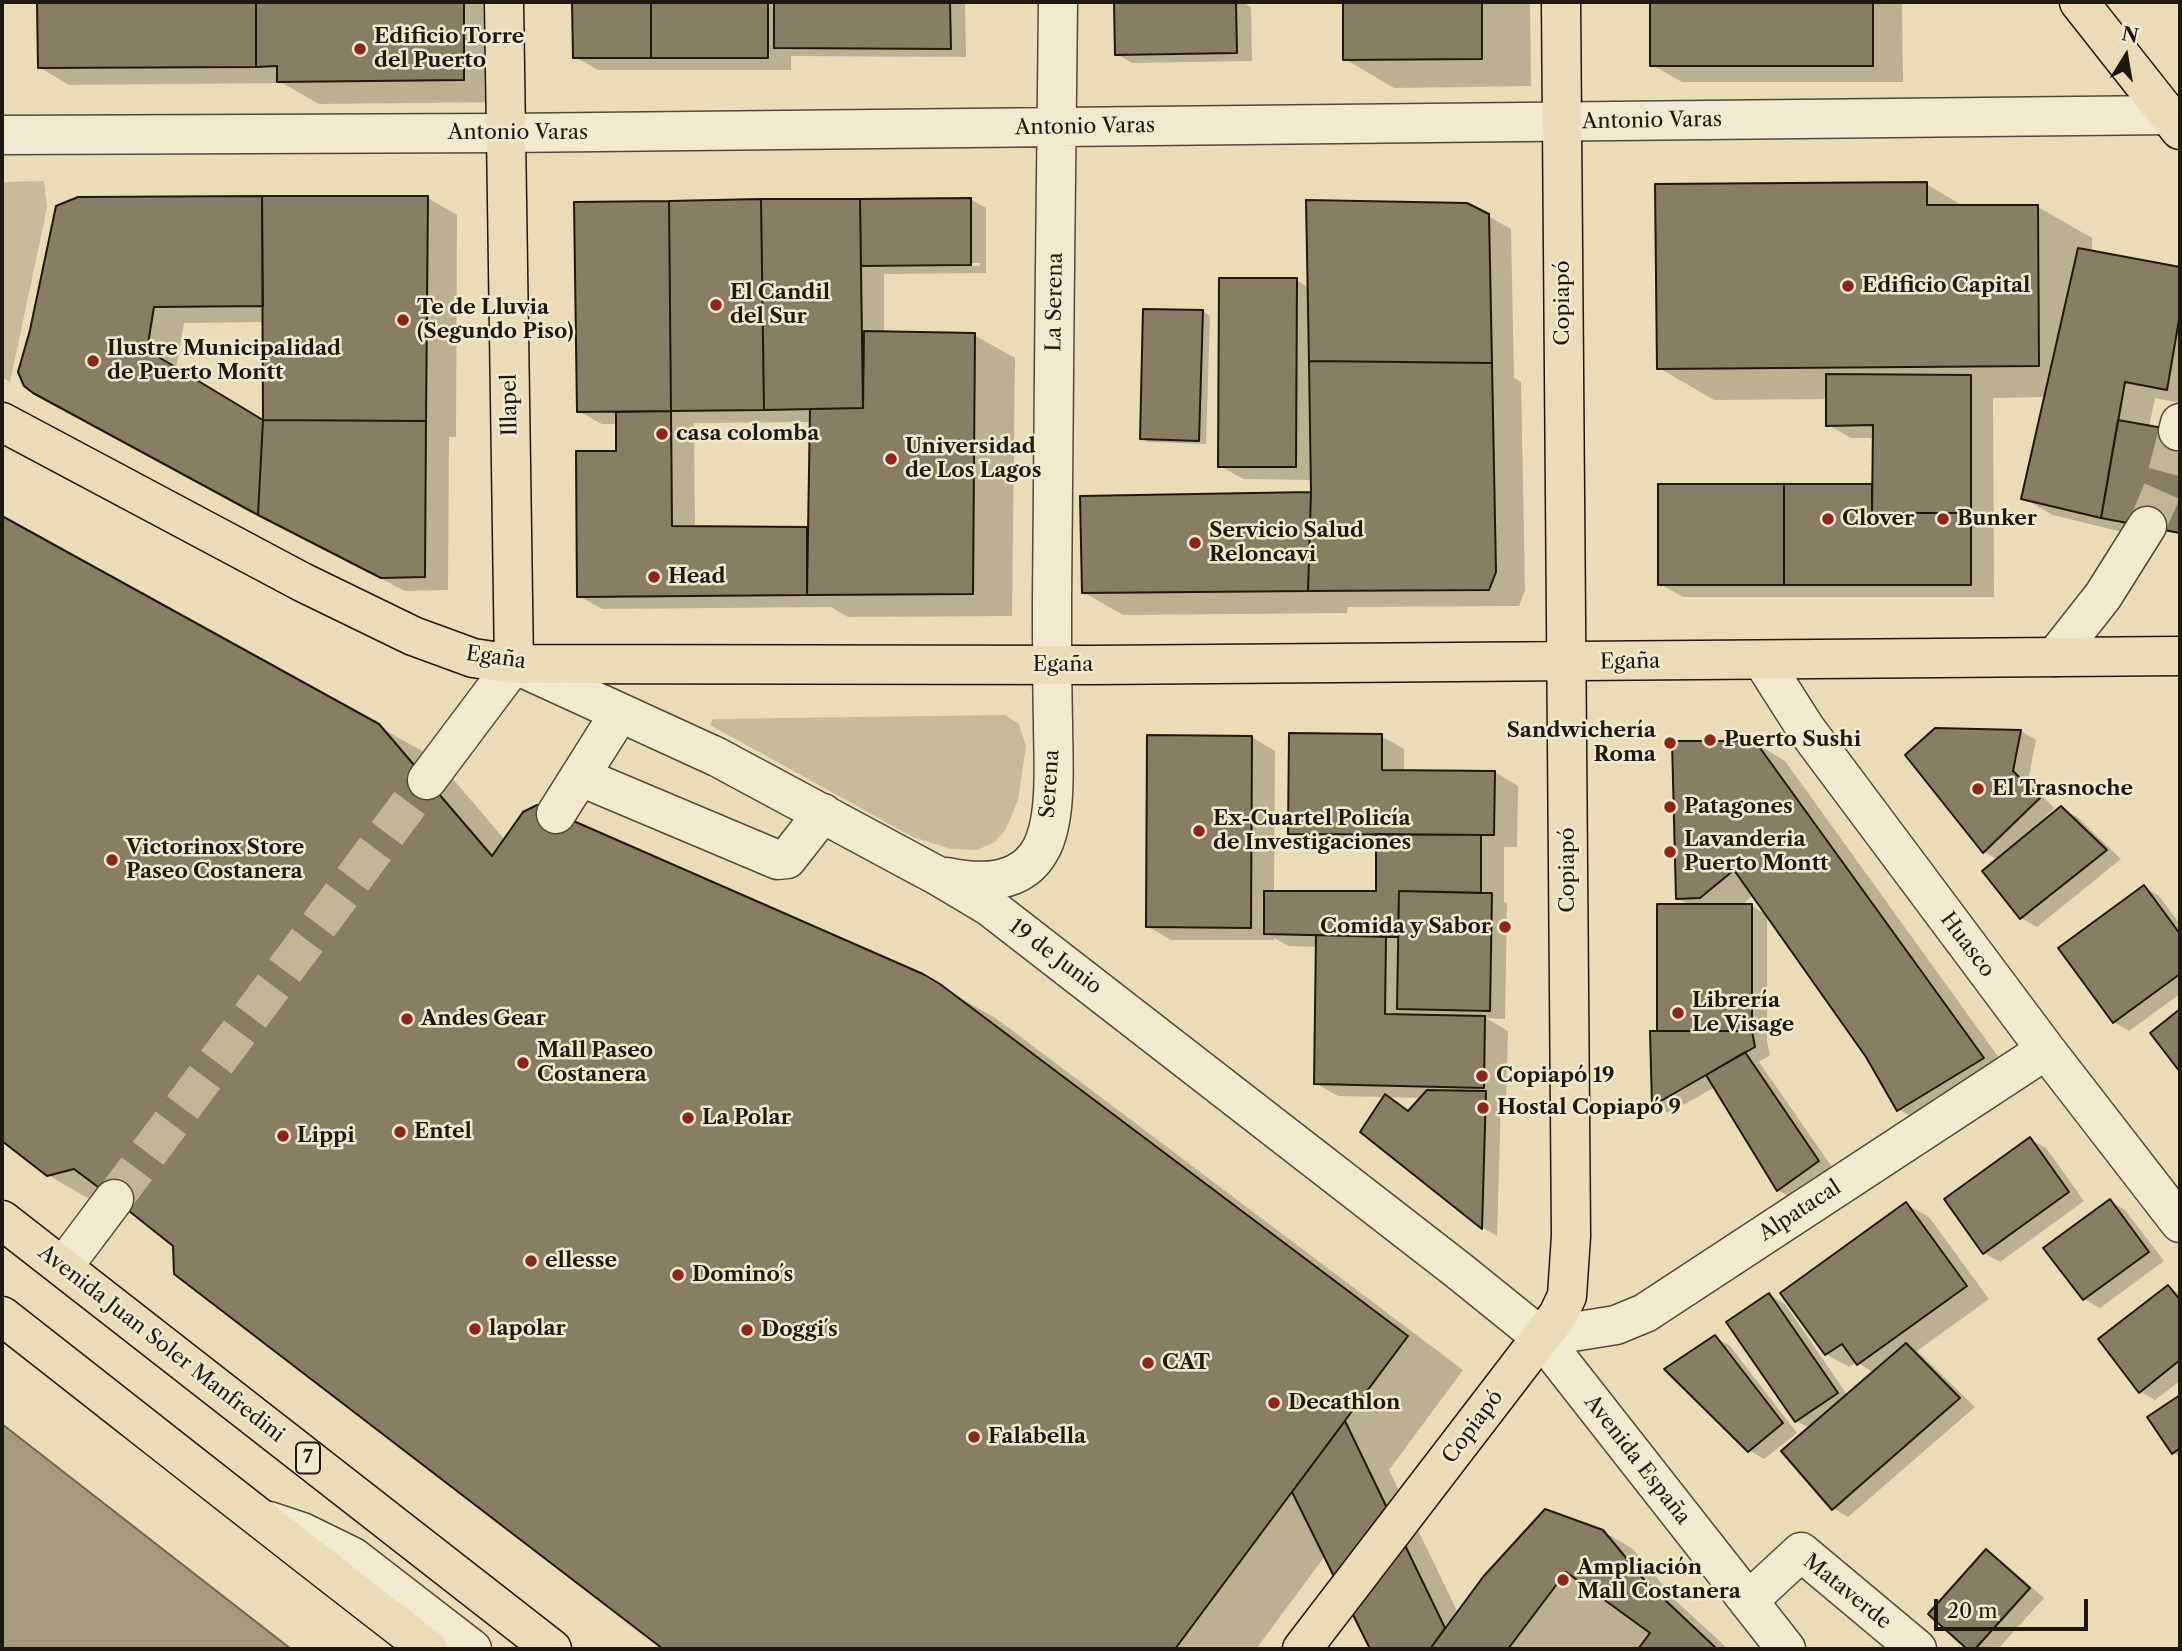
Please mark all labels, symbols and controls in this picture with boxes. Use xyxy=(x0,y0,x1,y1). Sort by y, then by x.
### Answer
north arrow xyxy=(2091,21,2161,91)
text: N xyxy=(2120,22,2140,48)
place label: Edificio Torre del Puerto xyxy=(374,24,524,74)
marker: Edificio Torre del Puerto xyxy=(352,41,368,57)
street label: Antonio Varas xyxy=(1582,107,1722,135)
street label: Antonio Varas xyxy=(1015,113,1155,141)
street label: Antonio Varas xyxy=(448,120,588,146)
street label: La Serena xyxy=(1042,252,1068,352)
street label: Copiapó xyxy=(1550,260,1576,346)
place label: Edificio Capital xyxy=(1862,273,2030,299)
marker: Edificio Capital xyxy=(1840,278,1856,294)
place label: El Candil del Sur xyxy=(730,280,830,330)
place label: Te de Lluvia (Segundo Piso) xyxy=(417,295,573,345)
marker: El Candil del Sur xyxy=(708,297,724,313)
marker: Te de Lluvia (Segundo Piso) xyxy=(395,312,411,328)
place label: Ilustre Municipalidad de Puerto Montt xyxy=(107,336,341,386)
marker: Ilustre Municipalidad de Puerto Montt xyxy=(85,353,101,369)
street label: Illapel xyxy=(497,374,523,436)
place label: casa colomba xyxy=(676,421,819,447)
marker: casa colomba xyxy=(654,426,670,442)
place label: Universidad de Los Lagos xyxy=(905,434,1041,484)
marker: Universidad de Los Lagos xyxy=(883,451,899,467)
place label: Clover xyxy=(1842,506,1914,532)
place label: Bunker xyxy=(1957,506,2037,532)
marker: Clover xyxy=(1820,511,1836,527)
marker: Bunker xyxy=(1935,511,1951,527)
place label: Servicio Salud Reloncavi xyxy=(1209,518,1364,568)
marker: Servicio Salud Reloncavi xyxy=(1187,535,1203,551)
place label: Head xyxy=(668,564,725,590)
marker: Head xyxy=(646,569,662,585)
street label: Egaña xyxy=(464,641,528,675)
street label: Egaña xyxy=(1600,649,1660,675)
street label: Egaña xyxy=(1033,652,1093,678)
place label: Sandwichería Roma xyxy=(1506,718,1656,768)
place label: Puerto Sushi xyxy=(1724,727,1861,753)
marker: Puerto Sushi xyxy=(1702,732,1718,748)
marker: Sandwichería Roma xyxy=(1662,735,1678,751)
street label: Serena xyxy=(1035,749,1065,819)
place label: El Trasnoche xyxy=(1992,776,2133,802)
marker: El Trasnoche xyxy=(1970,781,1986,797)
place label: Patagones xyxy=(1684,794,1793,820)
marker: Patagones xyxy=(1662,799,1678,815)
place label: Ex-Cuartel Policía de Investigaciones xyxy=(1213,806,1411,856)
marker: Ex-Cuartel Policía de Investigaciones xyxy=(1191,823,1207,839)
street label: Copiapó xyxy=(1555,827,1581,913)
place label: Lavanderia Puerto Montt xyxy=(1684,827,1829,877)
place label: Victorinox Store Paseo Costanera xyxy=(126,835,304,885)
marker: Lavanderia Puerto Montt xyxy=(1662,844,1678,860)
marker: Victorinox Store Paseo Costanera xyxy=(104,852,120,868)
street label: Huasco xyxy=(1934,908,2000,982)
street label: 19 de Junio xyxy=(1004,914,1106,1000)
place label: Comida y Sabor xyxy=(1320,914,1491,940)
marker: Comida y Sabor xyxy=(1497,919,1513,935)
place label: Librería Le Visage xyxy=(1692,988,1794,1038)
marker: Librería Le Visage xyxy=(1670,1005,1686,1021)
place label: Andes Gear xyxy=(421,1006,546,1032)
marker: Andes Gear xyxy=(399,1011,415,1027)
place label: Mall Paseo Costanera xyxy=(537,1038,653,1088)
marker: Mall Paseo Costanera xyxy=(515,1055,531,1071)
place label: Copiapó 19 xyxy=(1496,1063,1615,1089)
marker: Copiapó 19 xyxy=(1474,1068,1490,1084)
place label: Hostal Copiapó 9 xyxy=(1497,1095,1681,1121)
marker: Hostal Copiapó 9 xyxy=(1475,1100,1491,1116)
place label: La Polar xyxy=(702,1105,791,1131)
marker: La Polar xyxy=(680,1110,696,1126)
place label: Entel xyxy=(414,1119,472,1145)
place label: Lippi xyxy=(297,1123,355,1149)
marker: Entel xyxy=(392,1124,408,1140)
marker: Lippi xyxy=(275,1128,291,1144)
street label: Alpatacal xyxy=(1754,1175,1846,1247)
street label: Avenida Juan Soler Manfredini xyxy=(33,1240,289,1448)
place label: ellesse xyxy=(545,1248,617,1274)
marker: ellesse xyxy=(523,1253,539,1269)
place label: Domino´s xyxy=(692,1262,793,1288)
marker: Domino´s xyxy=(670,1267,686,1283)
place label: lapolar xyxy=(489,1316,566,1342)
place label: Doggi´s xyxy=(761,1317,838,1343)
marker: lapolar xyxy=(467,1321,483,1337)
marker: Doggi´s xyxy=(739,1322,755,1338)
place label: CAT xyxy=(1162,1350,1210,1376)
marker: CAT xyxy=(1140,1355,1156,1371)
street label: Copiapó xyxy=(1437,1385,1509,1469)
place label: Decathlon xyxy=(1288,1390,1401,1416)
street label: Avenida España xyxy=(1579,1390,1695,1530)
marker: Decathlon xyxy=(1266,1395,1282,1411)
place label: Falabella xyxy=(988,1424,1086,1450)
marker: Falabella xyxy=(966,1429,982,1445)
road number: 7 xyxy=(296,1442,320,1474)
street label: Mataverde xyxy=(1798,1549,1896,1635)
place label: Ampliación Mall Costanera xyxy=(1577,1555,1741,1605)
marker: Ampliación Mall Costanera xyxy=(1555,1572,1571,1588)
scale bar xyxy=(1937,1584,2091,1628)
text: 20 m xyxy=(1947,1598,1998,1623)

